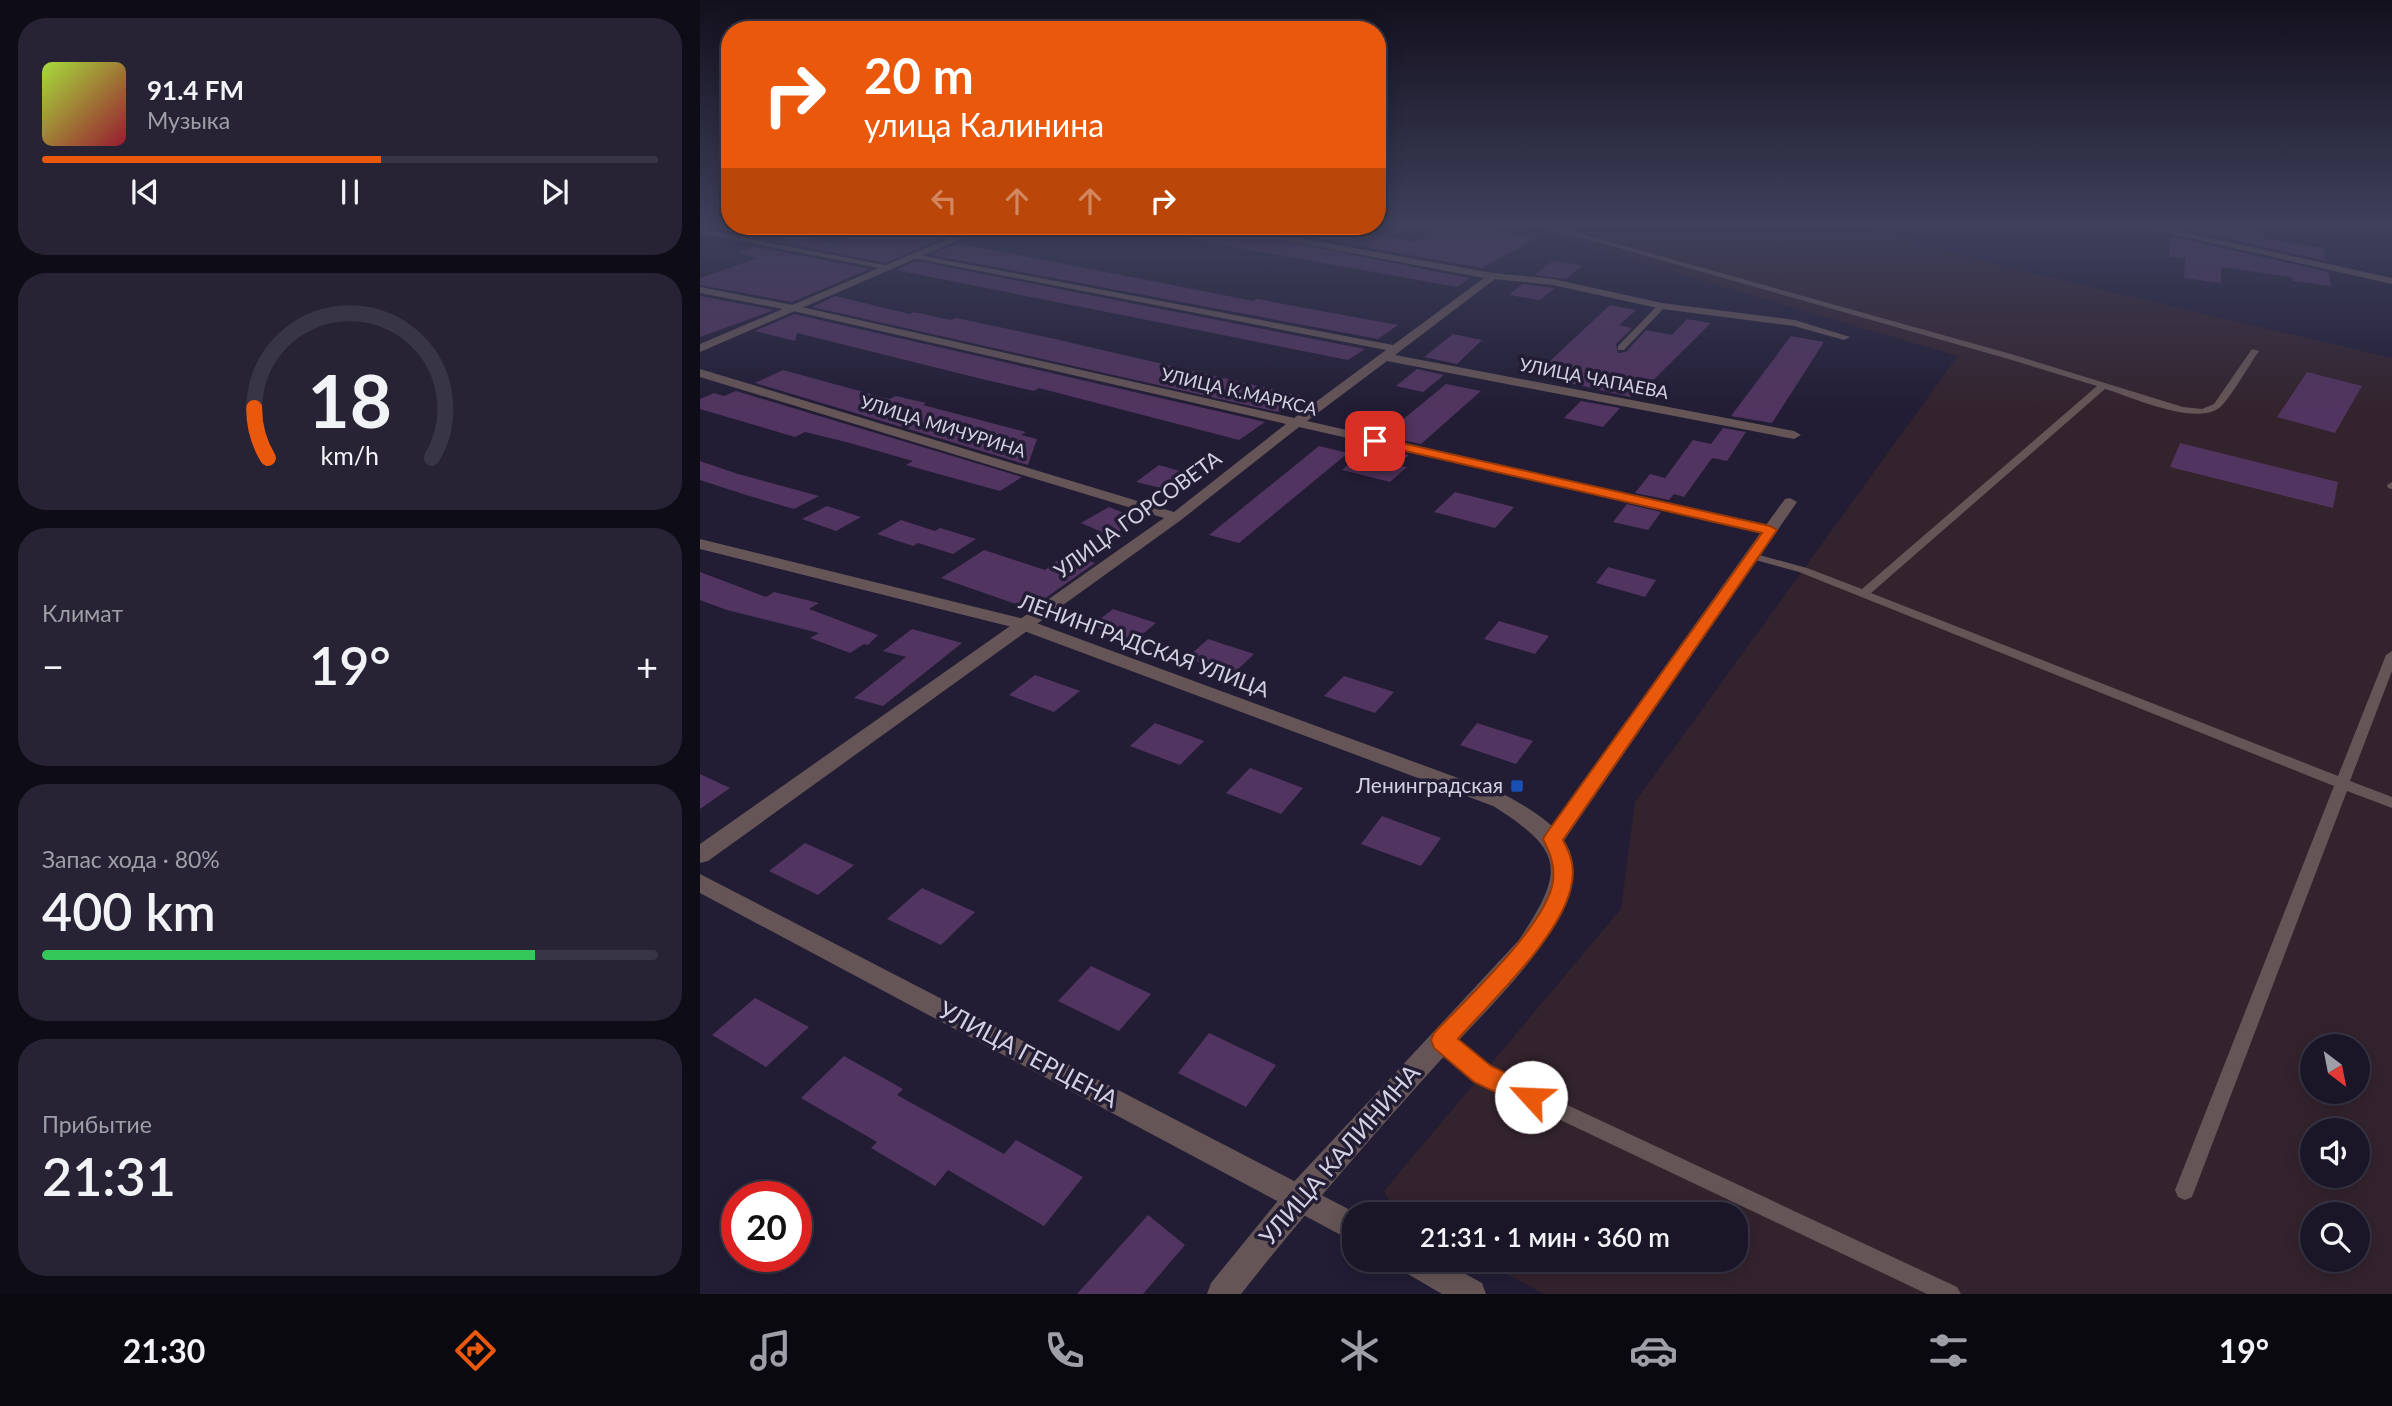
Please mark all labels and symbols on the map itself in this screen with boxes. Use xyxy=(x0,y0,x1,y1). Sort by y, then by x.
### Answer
street label: УЛИЦА ЧАПАЕВА xyxy=(1518,353,1671,403)
street label: УЛИЦА К.МАРКСА xyxy=(1159,362,1320,420)
street label: УЛИЦА МИЧУРИНА xyxy=(858,390,1030,462)
pin xyxy=(1345,411,1405,471)
street label: УЛИЦА ГОРСОВЕТА xyxy=(1049,444,1226,583)
street label: ЛЕНИНГРАДСКАЯ УЛИЦА xyxy=(1015,587,1274,702)
place label: Ленинградская xyxy=(1355,772,1503,797)
marker: Ленинградская xyxy=(1509,778,1525,794)
street label: УЛИЦА ГЕРЦЕНА xyxy=(934,994,1124,1113)
north arrow xyxy=(2300,1034,2370,1104)
street label: УЛИЦА КАЛИНИНА xyxy=(1252,1057,1426,1250)
position arrow xyxy=(1494,1060,1568,1134)
speed limit sign: 20 xyxy=(721,1181,812,1272)

